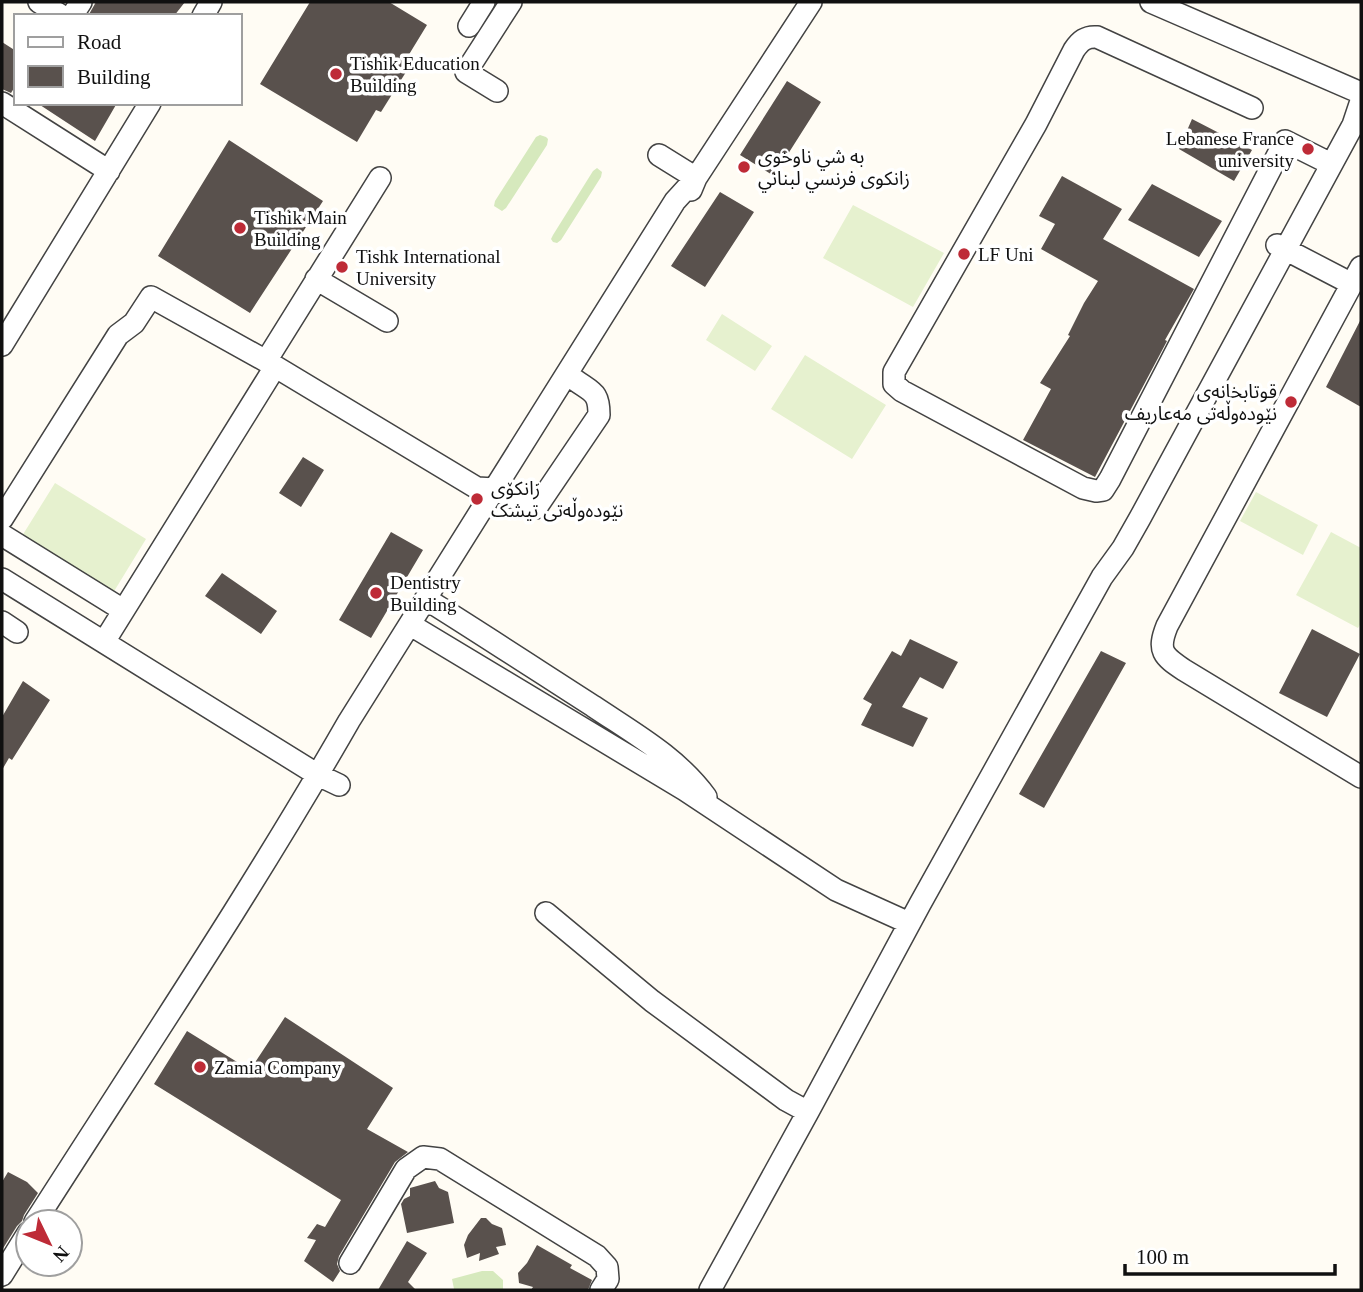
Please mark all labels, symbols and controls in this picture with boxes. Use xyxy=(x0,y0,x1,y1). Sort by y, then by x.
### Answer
legend xyxy=(14,14,242,105)
text: Road xyxy=(77,30,122,54)
place label: Tishik Education Building xyxy=(350,53,480,96)
text: Building xyxy=(77,65,151,89)
marker: Tishik Education Building xyxy=(328,66,344,82)
place label: Lebanese France university xyxy=(1166,128,1294,171)
marker: Lebanese France university xyxy=(1300,141,1316,157)
place label: به شي ناوخوى زانكوى فرنسي لبناني xyxy=(758,146,910,193)
marker: به شي ناوخوى زانكوى فرنسي لبناني xyxy=(736,159,752,175)
place label: Tishik Main Building xyxy=(254,207,347,250)
marker: Tishik Main Building xyxy=(232,220,248,236)
place label: LF Uni xyxy=(978,244,1033,265)
place label: Tishk International University xyxy=(356,246,500,289)
marker: LF Uni xyxy=(956,246,972,262)
marker: Tishk International University xyxy=(334,259,350,275)
place label: قوتابخانەی نێودەوڵەتی مەعاریف xyxy=(1125,381,1277,425)
marker: قوتابخانەی نێودەوڵەتی مەعاریف xyxy=(1283,394,1299,410)
place label: زانکۆی نێودەوڵەتی تیشک xyxy=(491,478,623,522)
marker: زانکۆی نێودەوڵەتی تیشک xyxy=(469,491,485,507)
place label: Dentistry Building xyxy=(390,572,461,615)
marker: Dentistry Building xyxy=(368,585,384,601)
place label: Zamia Company xyxy=(214,1057,342,1078)
marker: Zamia Company xyxy=(192,1059,208,1075)
north arrow xyxy=(14,1208,84,1278)
scale bar xyxy=(1125,1232,1335,1276)
text: N xyxy=(49,1242,73,1267)
text: 100 m xyxy=(1136,1245,1189,1269)

